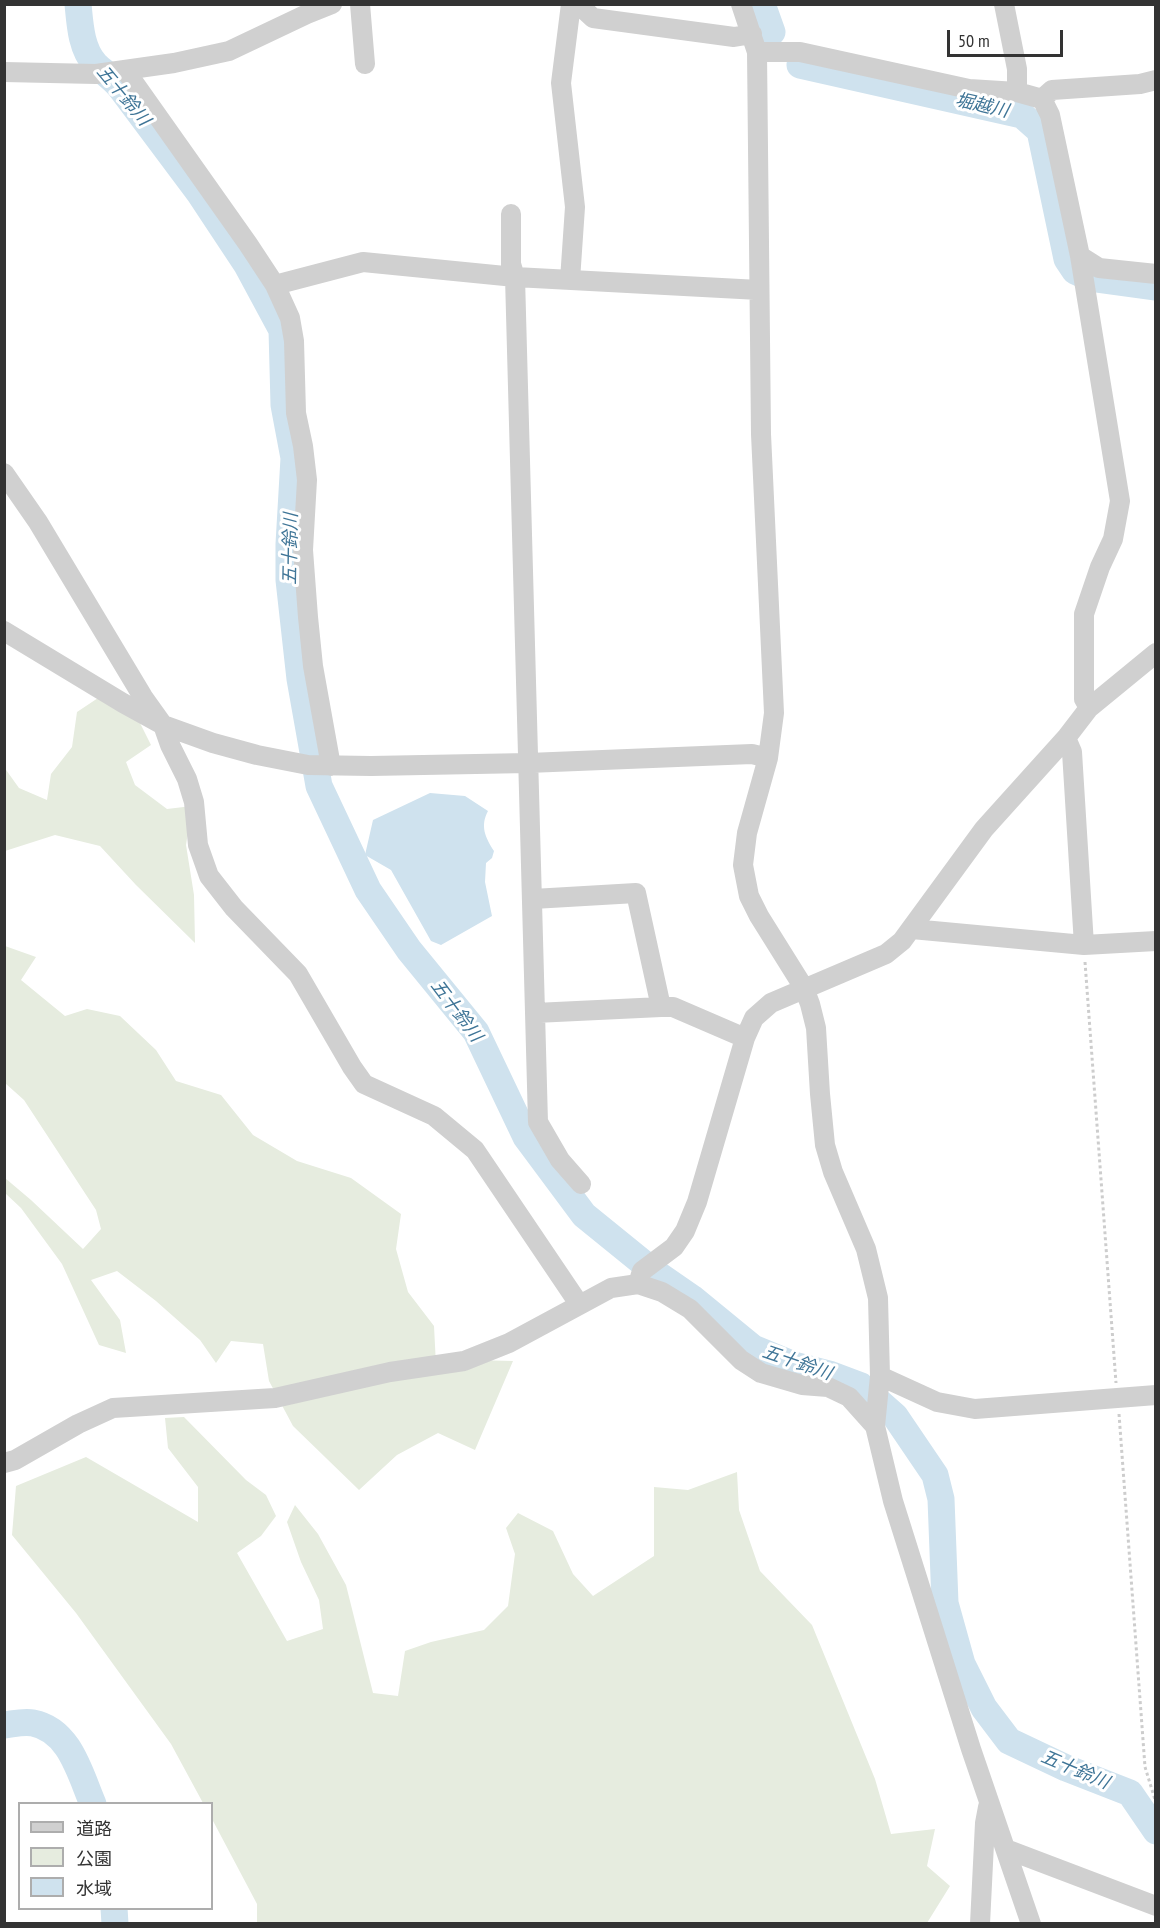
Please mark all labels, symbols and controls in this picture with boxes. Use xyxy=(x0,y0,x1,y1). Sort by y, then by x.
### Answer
scale bar xyxy=(950,18,1066,56)
text: 50 m xyxy=(958,29,990,52)
water label: 五十鈴川 xyxy=(92,61,154,131)
water label: 堀越川 xyxy=(953,89,1011,123)
water label: 五十鈴川 xyxy=(280,513,302,585)
water label: 五十鈴川 xyxy=(426,976,486,1046)
water label: 五十鈴川 xyxy=(759,1341,835,1385)
water label: 五十鈴川 xyxy=(1038,1746,1112,1794)
legend xyxy=(18,1802,213,1910)
text: 道路 xyxy=(76,1817,112,1840)
text: 公園 xyxy=(76,1847,112,1870)
text: 水域 xyxy=(76,1877,112,1900)

